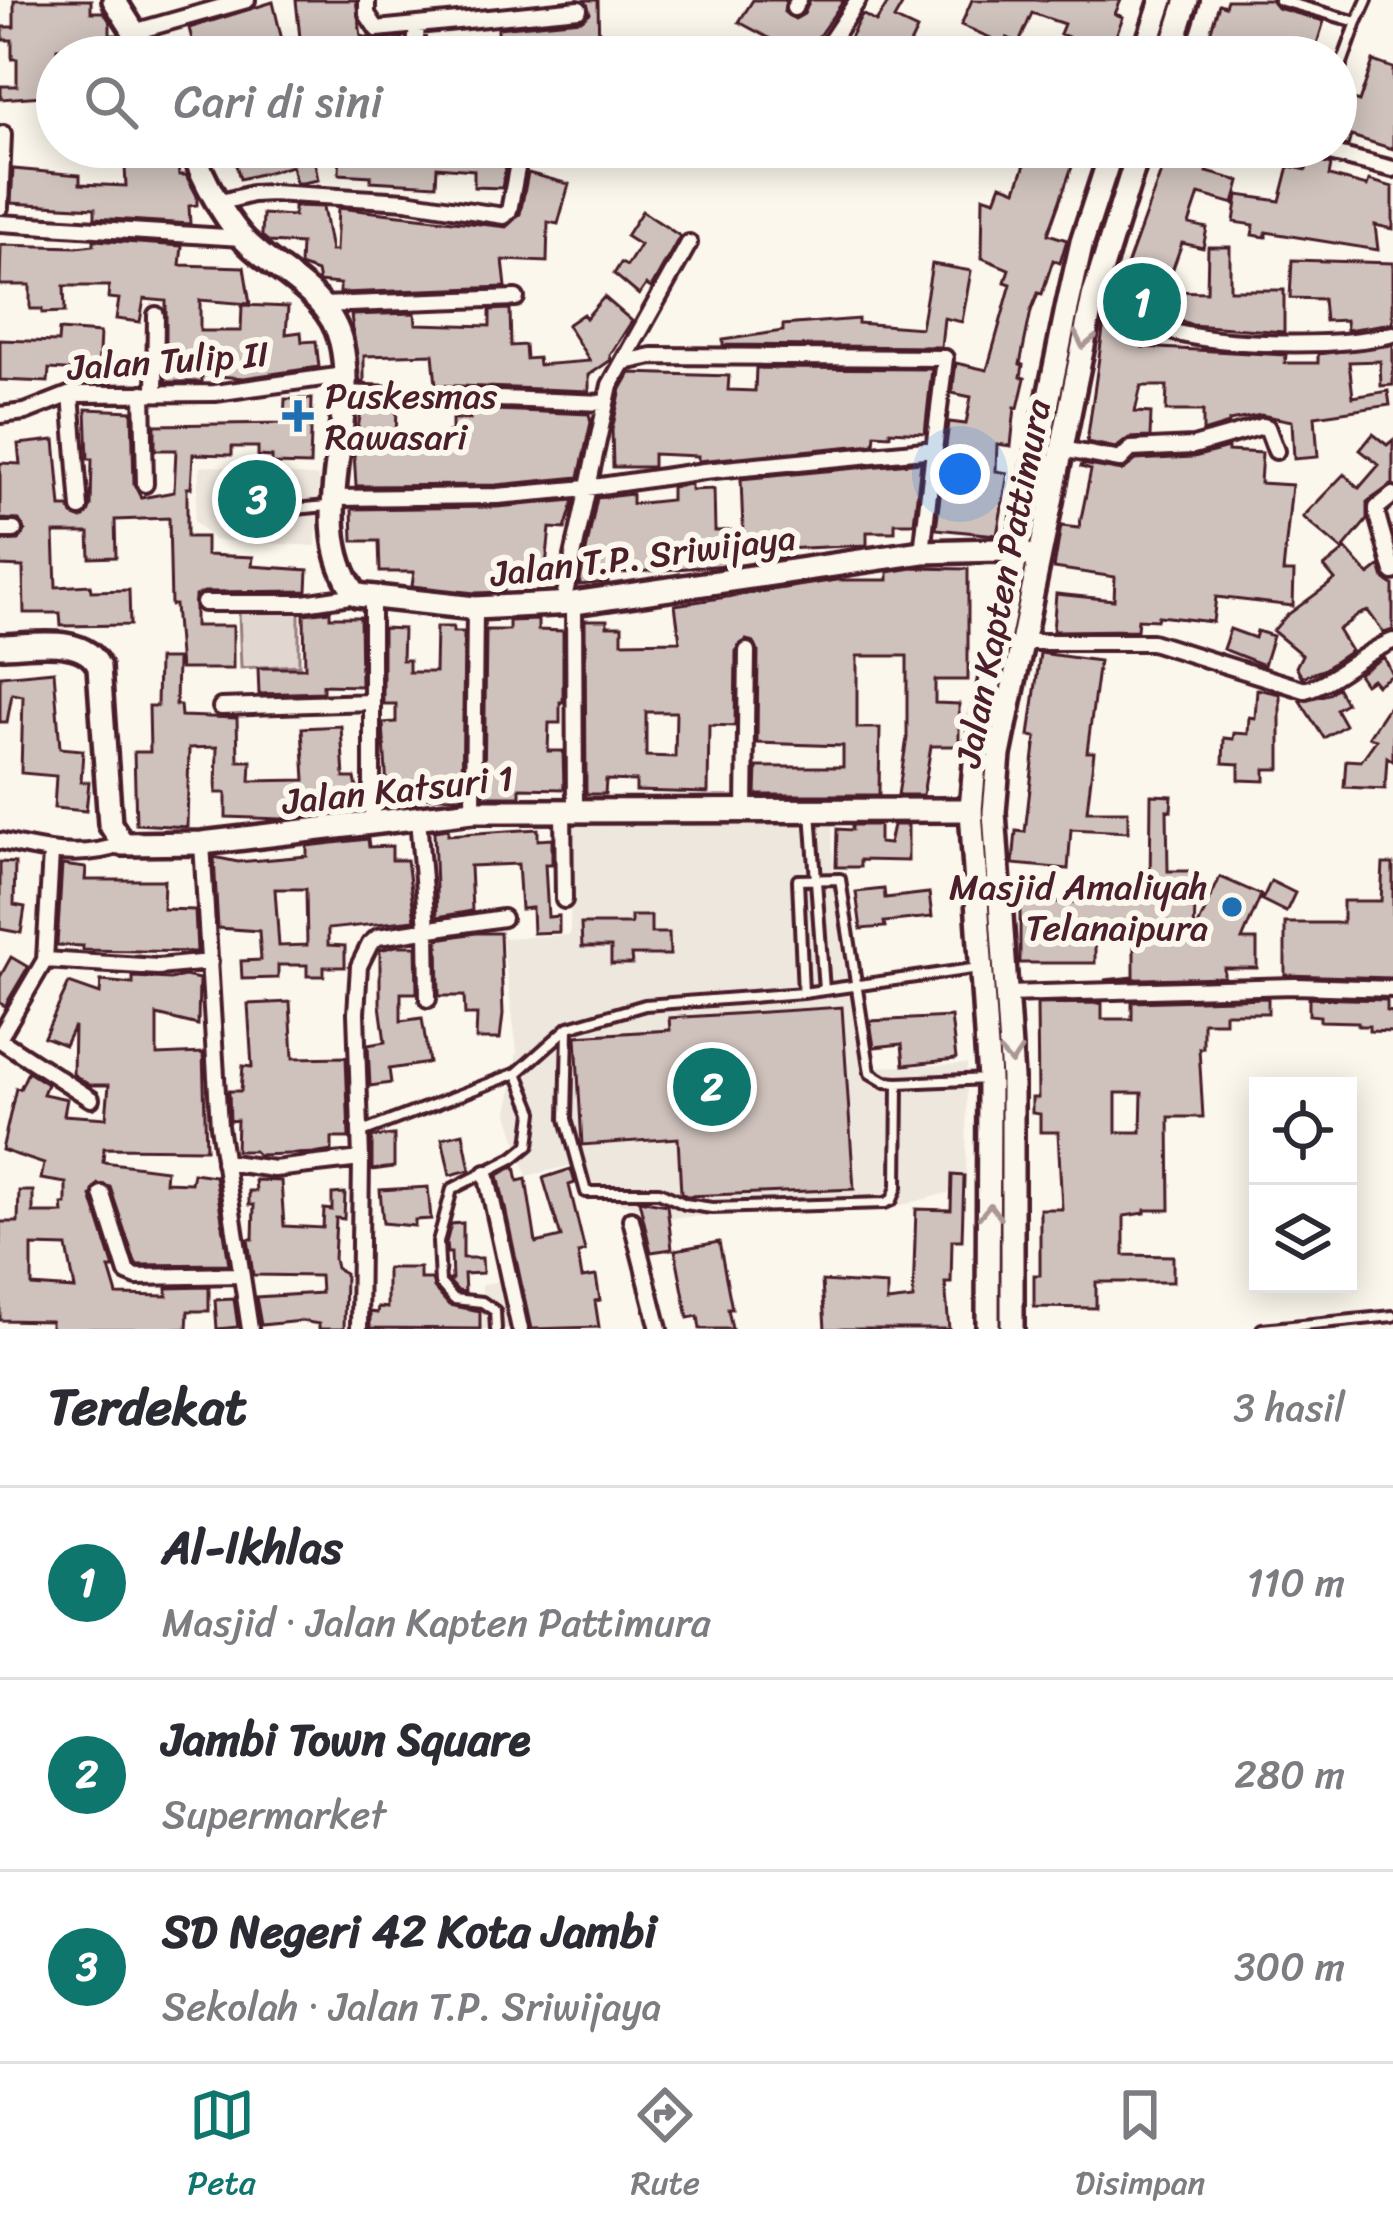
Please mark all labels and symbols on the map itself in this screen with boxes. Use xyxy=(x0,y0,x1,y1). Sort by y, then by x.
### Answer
pin: 1 xyxy=(1103,257,1181,347)
street label: Jalan Tulip II xyxy=(64,322,271,400)
one-way arrow xyxy=(1072,329,1098,349)
place label: Puskesmas Rawasari xyxy=(325,364,498,469)
street label: Jalan Kapten Pattimura xyxy=(936,393,1070,775)
marker: Puskesmas Rawasari xyxy=(282,400,314,432)
your location xyxy=(930,444,990,504)
pin: 3 xyxy=(218,454,296,544)
street label: Jalan T.P. Sriwijaya xyxy=(485,506,799,607)
street label: Jalan Katsuri 1 xyxy=(277,746,517,834)
place label: Masjid Amaliyah Telanaipura xyxy=(949,855,1208,960)
marker: Masjid Amaliyah Telanaipura xyxy=(1219,894,1245,920)
pin: 2 xyxy=(673,1042,751,1132)
one-way arrow xyxy=(998,1047,1024,1066)
one-way arrow xyxy=(977,1202,1003,1220)

